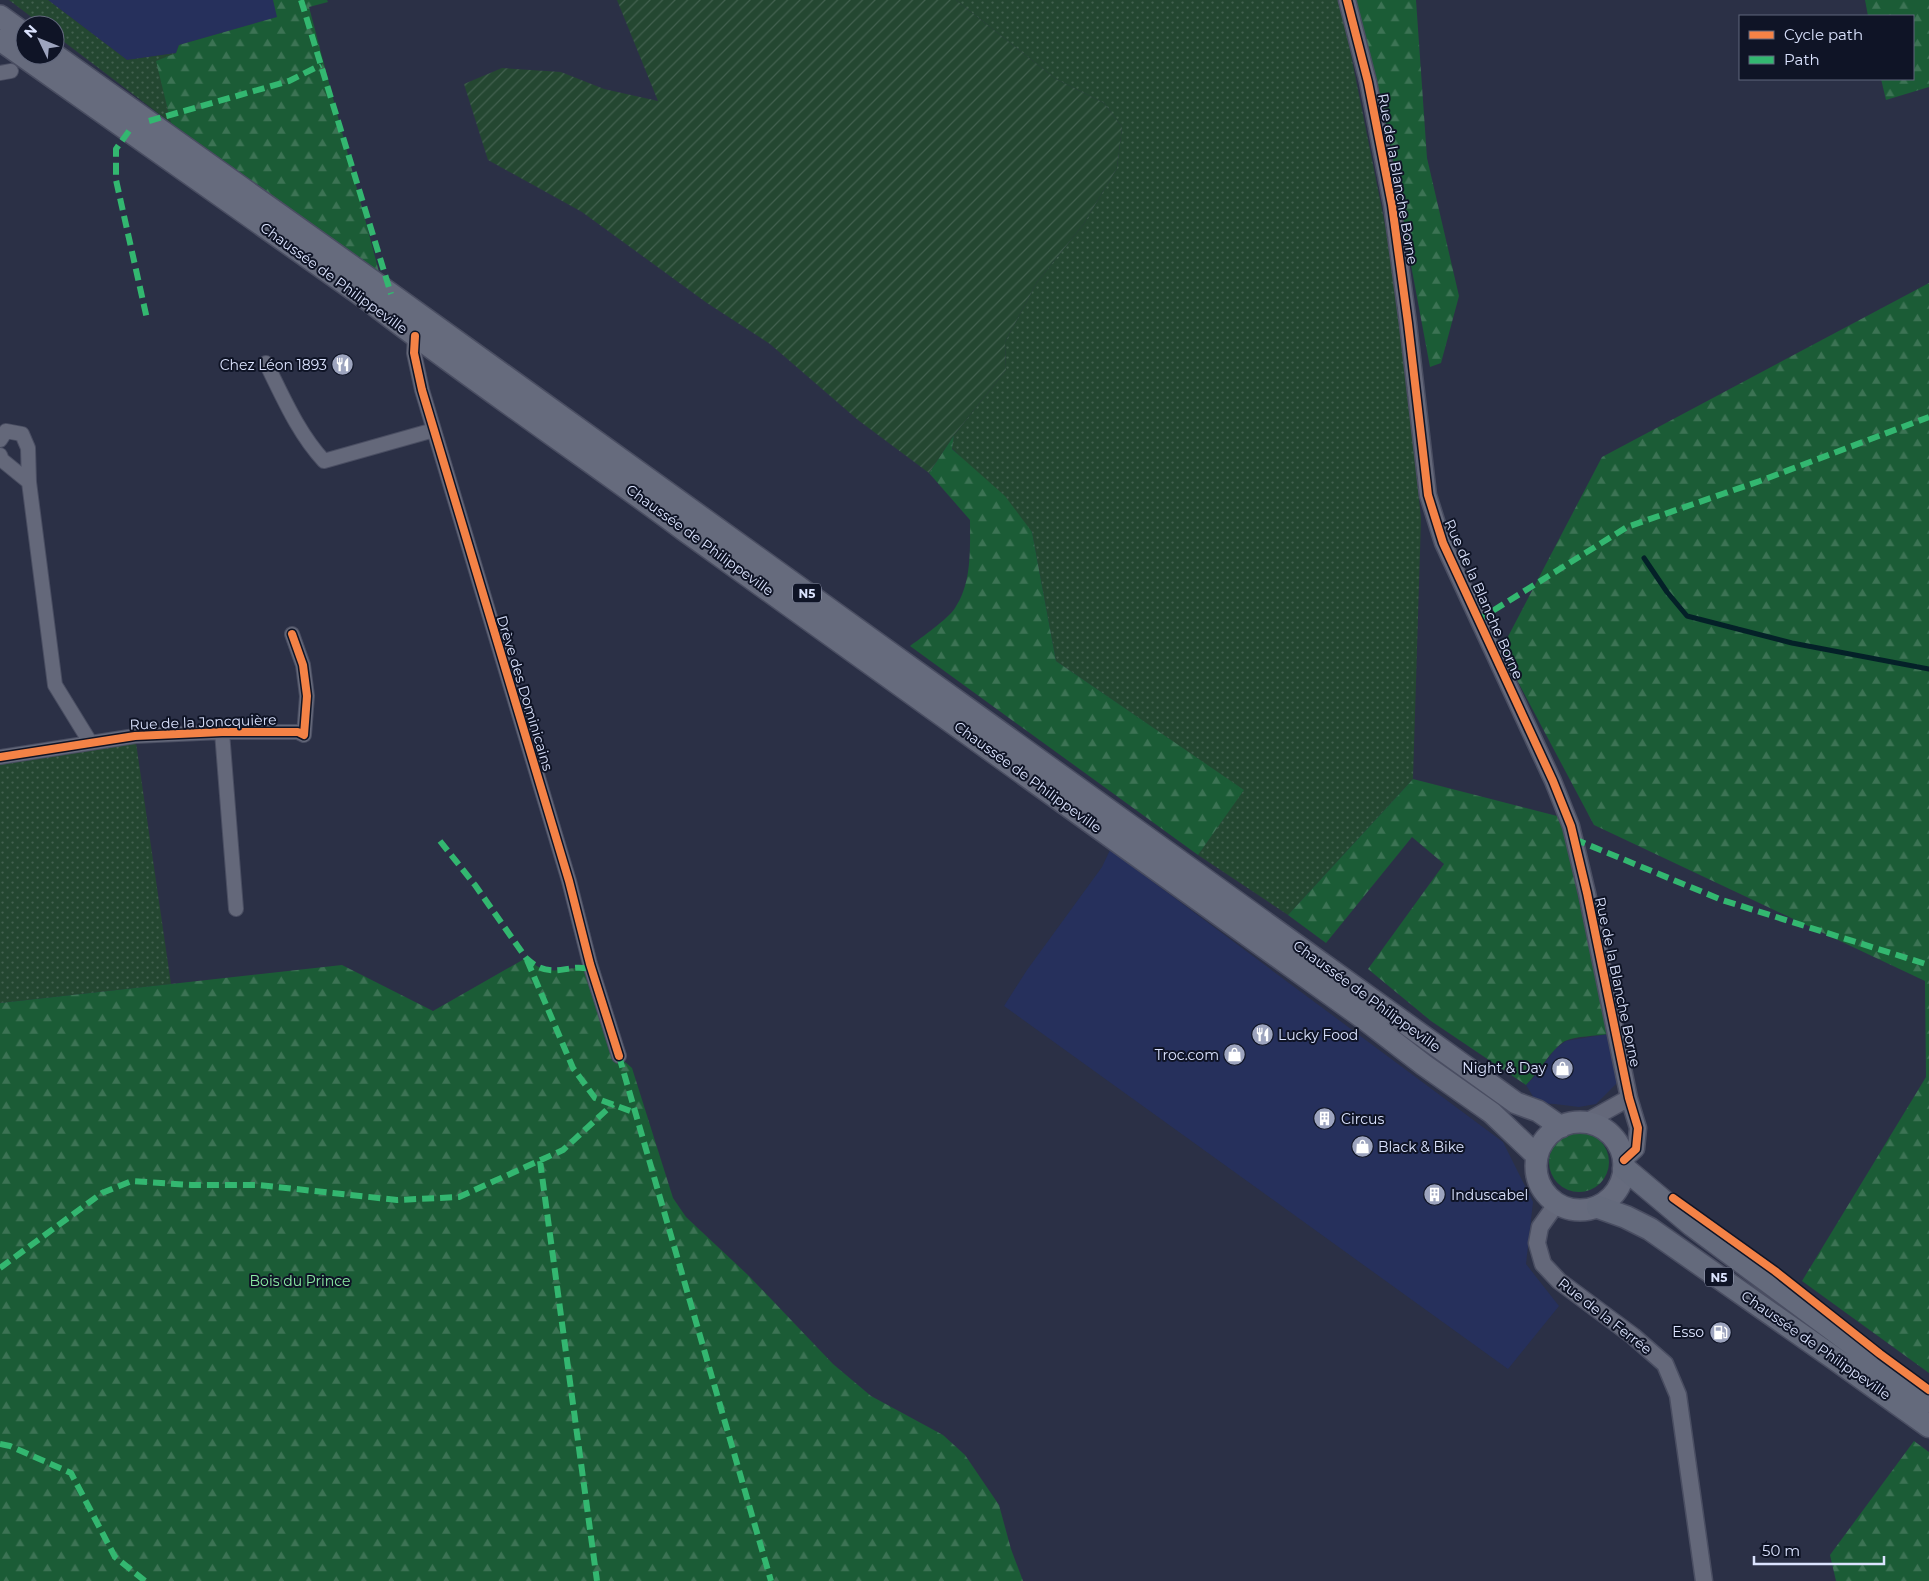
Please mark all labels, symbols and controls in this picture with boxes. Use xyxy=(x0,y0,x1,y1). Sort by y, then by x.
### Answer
north arrow xyxy=(15,15,65,65)
legend xyxy=(1739,15,1914,80)
text: N xyxy=(20,21,41,41)
text: Cycle path xyxy=(1784,25,1863,44)
text: Path xyxy=(1784,50,1820,69)
street label: Rue de la Blanche Borne xyxy=(1374,92,1422,266)
street label: Chaussée de Philippeville xyxy=(257,218,411,338)
restaurant icon: Chez Léon 1893 xyxy=(331,353,355,377)
place label: Chez Léon 1893 xyxy=(220,356,327,374)
street label: Chaussée de Philippeville xyxy=(623,480,777,600)
street label: Rue de la Blanche Borne xyxy=(1441,516,1527,682)
road number: N5 xyxy=(793,584,821,602)
street label: Drève des Dominicains xyxy=(493,613,557,773)
street label: Rue de la Joncquière xyxy=(129,710,277,734)
street label: Chaussée de Philippeville xyxy=(951,717,1105,837)
street label: Rue de la Blanche Borne xyxy=(1591,895,1645,1069)
street label: Chaussée de Philippeville xyxy=(1290,936,1444,1056)
restaurant icon: Lucky Food xyxy=(1250,1023,1274,1047)
place label: Lucky Food xyxy=(1278,1026,1358,1044)
shop icon: Troc.com xyxy=(1223,1043,1247,1067)
place label: Troc.com xyxy=(1155,1046,1219,1064)
shop icon: Night & Day xyxy=(1550,1056,1574,1080)
place label: Night & Day xyxy=(1462,1059,1546,1077)
building icon: Circus xyxy=(1313,1107,1337,1131)
place label: Circus xyxy=(1341,1110,1384,1128)
shop icon: Black & Bike xyxy=(1350,1135,1374,1159)
place label: Black & Bike xyxy=(1378,1138,1464,1156)
building icon: Induscabel xyxy=(1423,1183,1447,1207)
place label: Induscabel xyxy=(1451,1186,1528,1204)
road number: N5 xyxy=(1705,1268,1733,1286)
park label: Bois du Prince xyxy=(250,1272,350,1290)
street label: Rue de la Ferrée xyxy=(1555,1274,1655,1358)
street label: Chaussée de Philippeville xyxy=(1738,1286,1894,1404)
fuel station icon: Esso xyxy=(1708,1320,1732,1344)
place label: Esso xyxy=(1672,1323,1704,1341)
scale bar xyxy=(1754,1534,1884,1566)
text: 50 m xyxy=(1762,1541,1800,1560)

